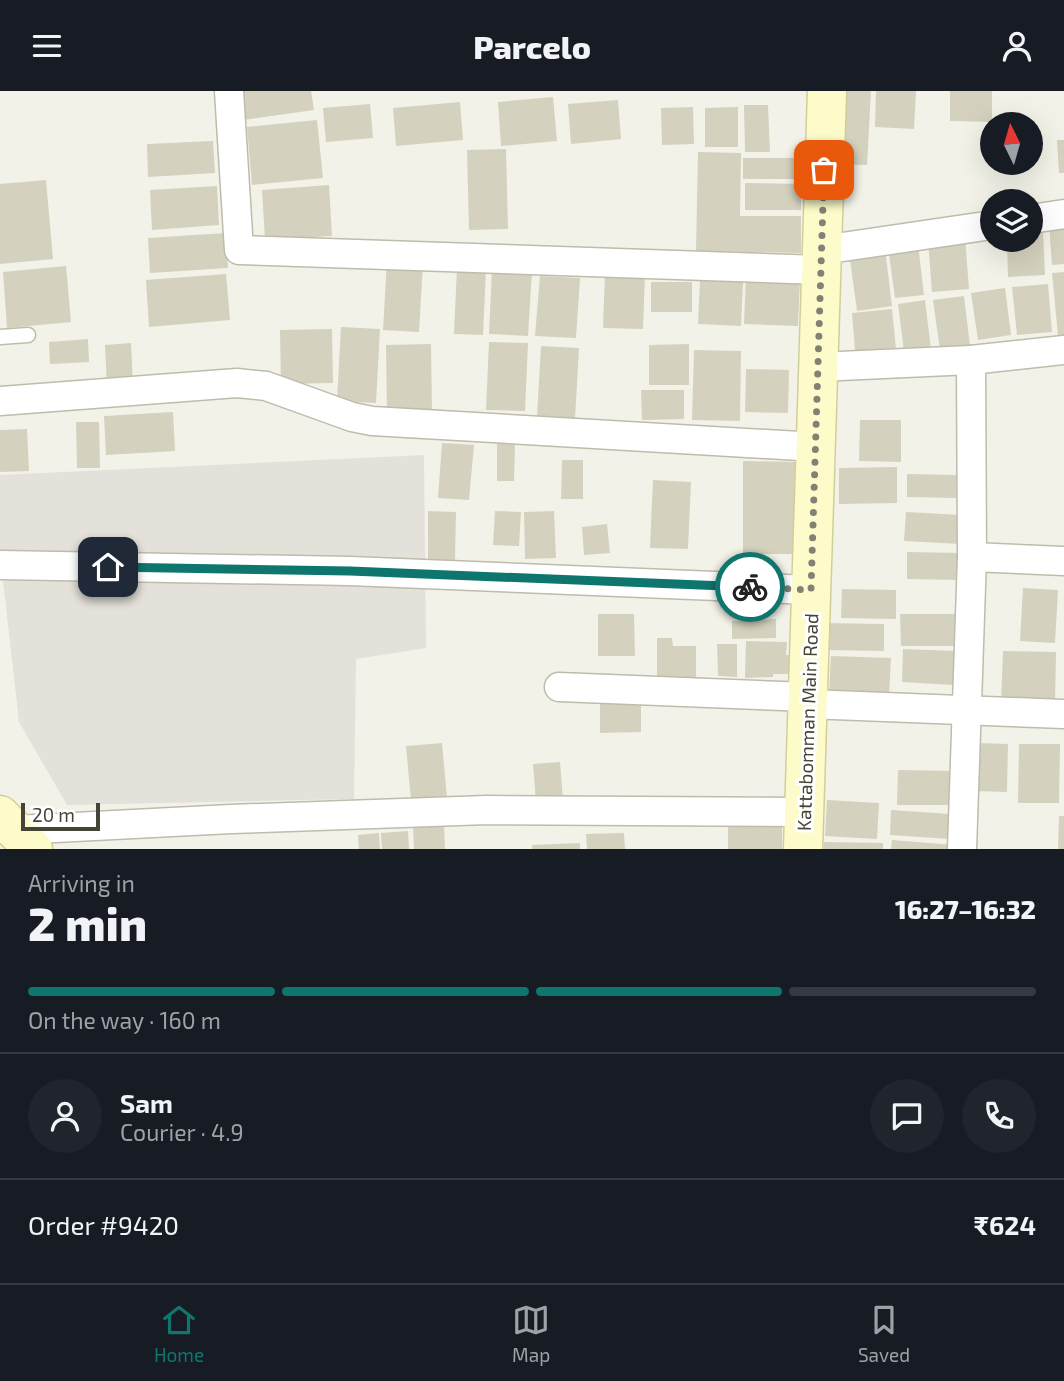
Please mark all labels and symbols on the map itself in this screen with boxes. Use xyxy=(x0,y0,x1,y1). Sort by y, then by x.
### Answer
north arrow xyxy=(980,112,1043,175)
pin xyxy=(794,140,854,200)
pin xyxy=(78,537,138,597)
courier xyxy=(715,552,785,622)
street label: Kattabomman Main Road xyxy=(792,613,822,831)
scale bar xyxy=(21,800,100,832)

